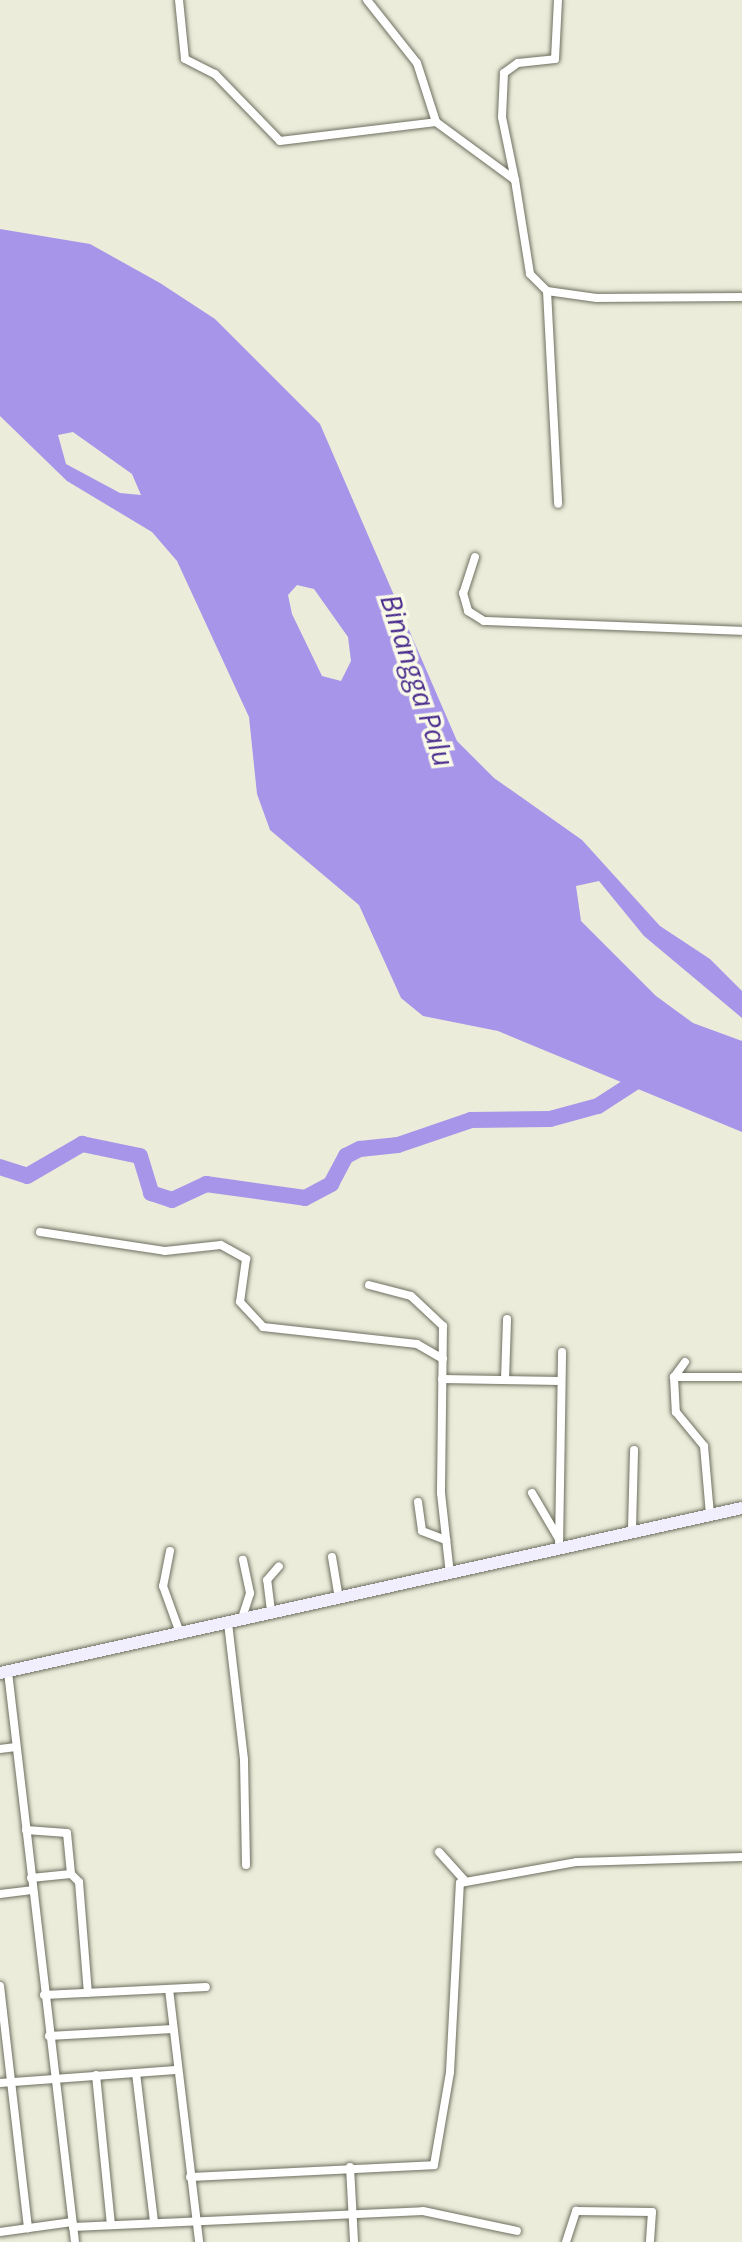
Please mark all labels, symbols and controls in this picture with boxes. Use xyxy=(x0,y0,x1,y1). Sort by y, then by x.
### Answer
water label: Binangga Palu xyxy=(374,590,462,770)

